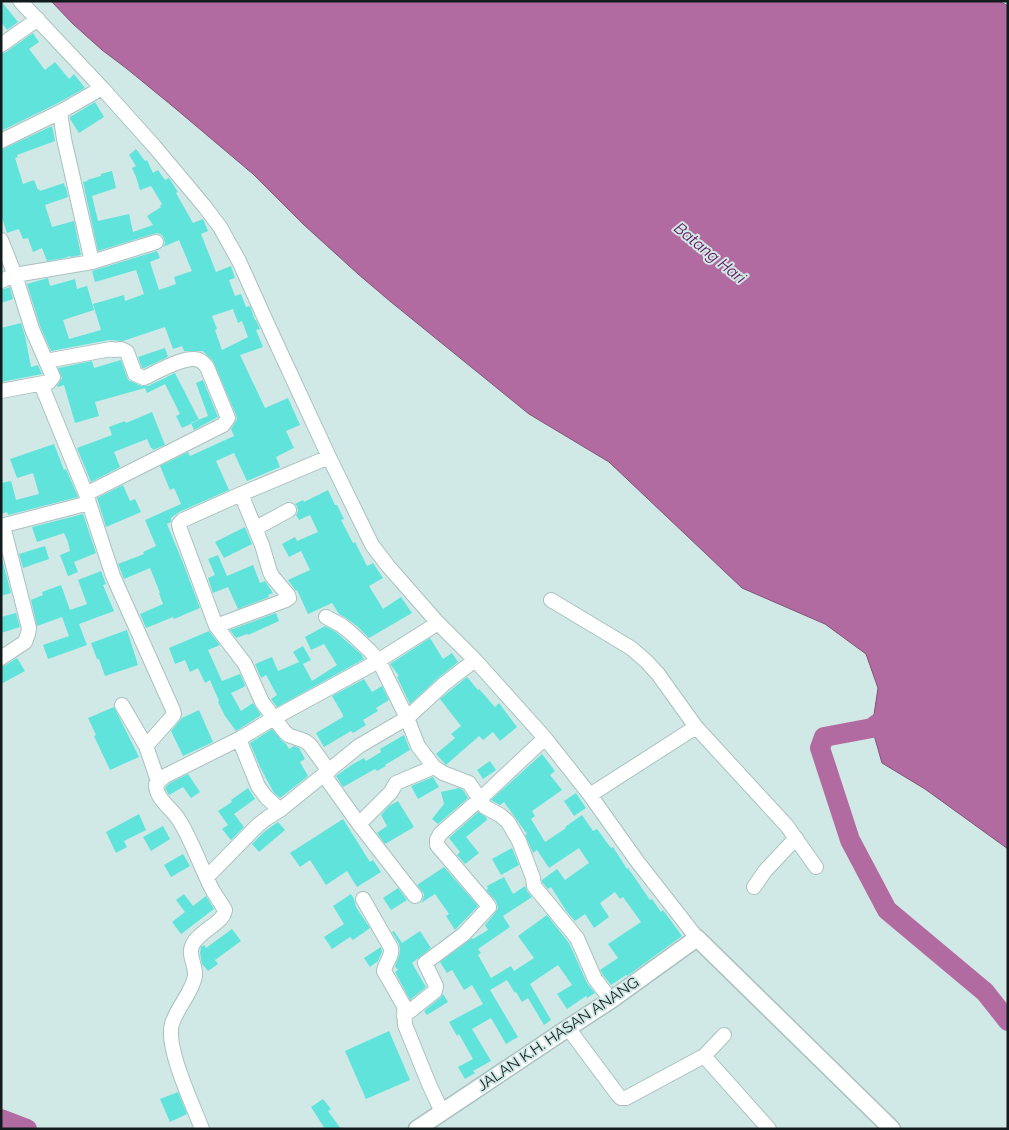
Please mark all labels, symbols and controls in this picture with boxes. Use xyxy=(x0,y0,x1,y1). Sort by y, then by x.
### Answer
water label: Batang Hari xyxy=(670,218,750,288)
street label: JALAN K.H. HASAN ANANG xyxy=(474,973,642,1095)

